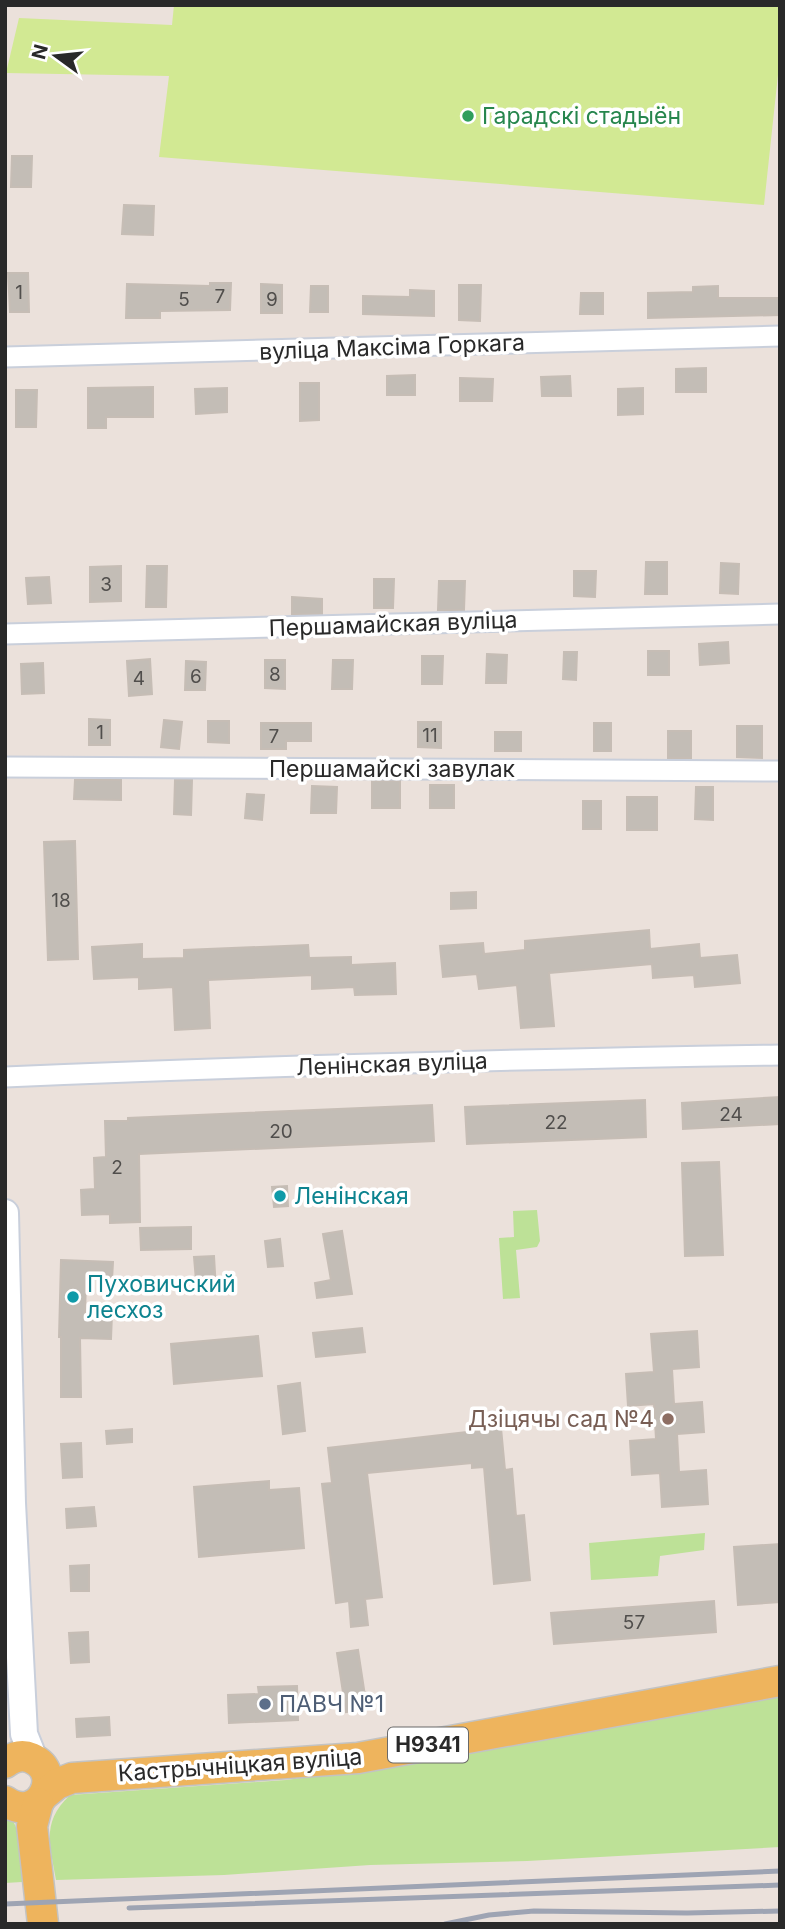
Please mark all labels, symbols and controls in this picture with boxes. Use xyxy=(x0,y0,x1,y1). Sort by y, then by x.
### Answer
north arrow xyxy=(21,21,91,91)
text: N xyxy=(27,42,53,62)
place label: Гарадскі стадыён xyxy=(482,102,681,130)
marker: Гарадскі стадыён xyxy=(460,108,476,124)
house number: 1 xyxy=(15,281,23,304)
house number: 7 xyxy=(215,285,225,308)
house number: 5 xyxy=(178,288,190,311)
house number: 9 xyxy=(266,288,278,311)
street label: вуліца Максіма Горкага xyxy=(259,328,525,366)
house number: 3 xyxy=(100,573,112,596)
street label: Першамайская вуліца xyxy=(268,606,518,642)
house number: 8 xyxy=(269,663,281,686)
house number: 6 xyxy=(190,665,202,688)
house number: 4 xyxy=(133,667,145,690)
house number: 1 xyxy=(96,721,104,744)
house number: 11 xyxy=(422,724,438,747)
house number: 7 xyxy=(269,725,279,748)
street label: Першамайскі завулак xyxy=(269,755,516,783)
house number: 18 xyxy=(51,889,71,912)
street label: Ленінская вуліца xyxy=(296,1047,488,1081)
house number: 24 xyxy=(719,1103,743,1126)
house number: 22 xyxy=(544,1111,568,1134)
house number: 20 xyxy=(269,1120,293,1143)
house number: 2 xyxy=(111,1156,123,1179)
place label: Ленінская xyxy=(294,1182,409,1210)
marker: Ленінская xyxy=(272,1188,288,1204)
place label: Пуховичский лесхоз xyxy=(87,1270,236,1324)
marker: Пуховичский лесхоз xyxy=(65,1289,81,1305)
place label: Дзіцячы сад №4 xyxy=(468,1405,654,1433)
marker: Дзіцячы сад №4 xyxy=(660,1411,676,1427)
house number: 57 xyxy=(623,1611,645,1634)
place label: ПАВЧ №1 xyxy=(279,1690,384,1718)
marker: ПАВЧ №1 xyxy=(257,1696,273,1712)
road number: Н9341 xyxy=(388,1728,468,1762)
street label: Кастрычніцкая вуліца xyxy=(117,1742,363,1788)

